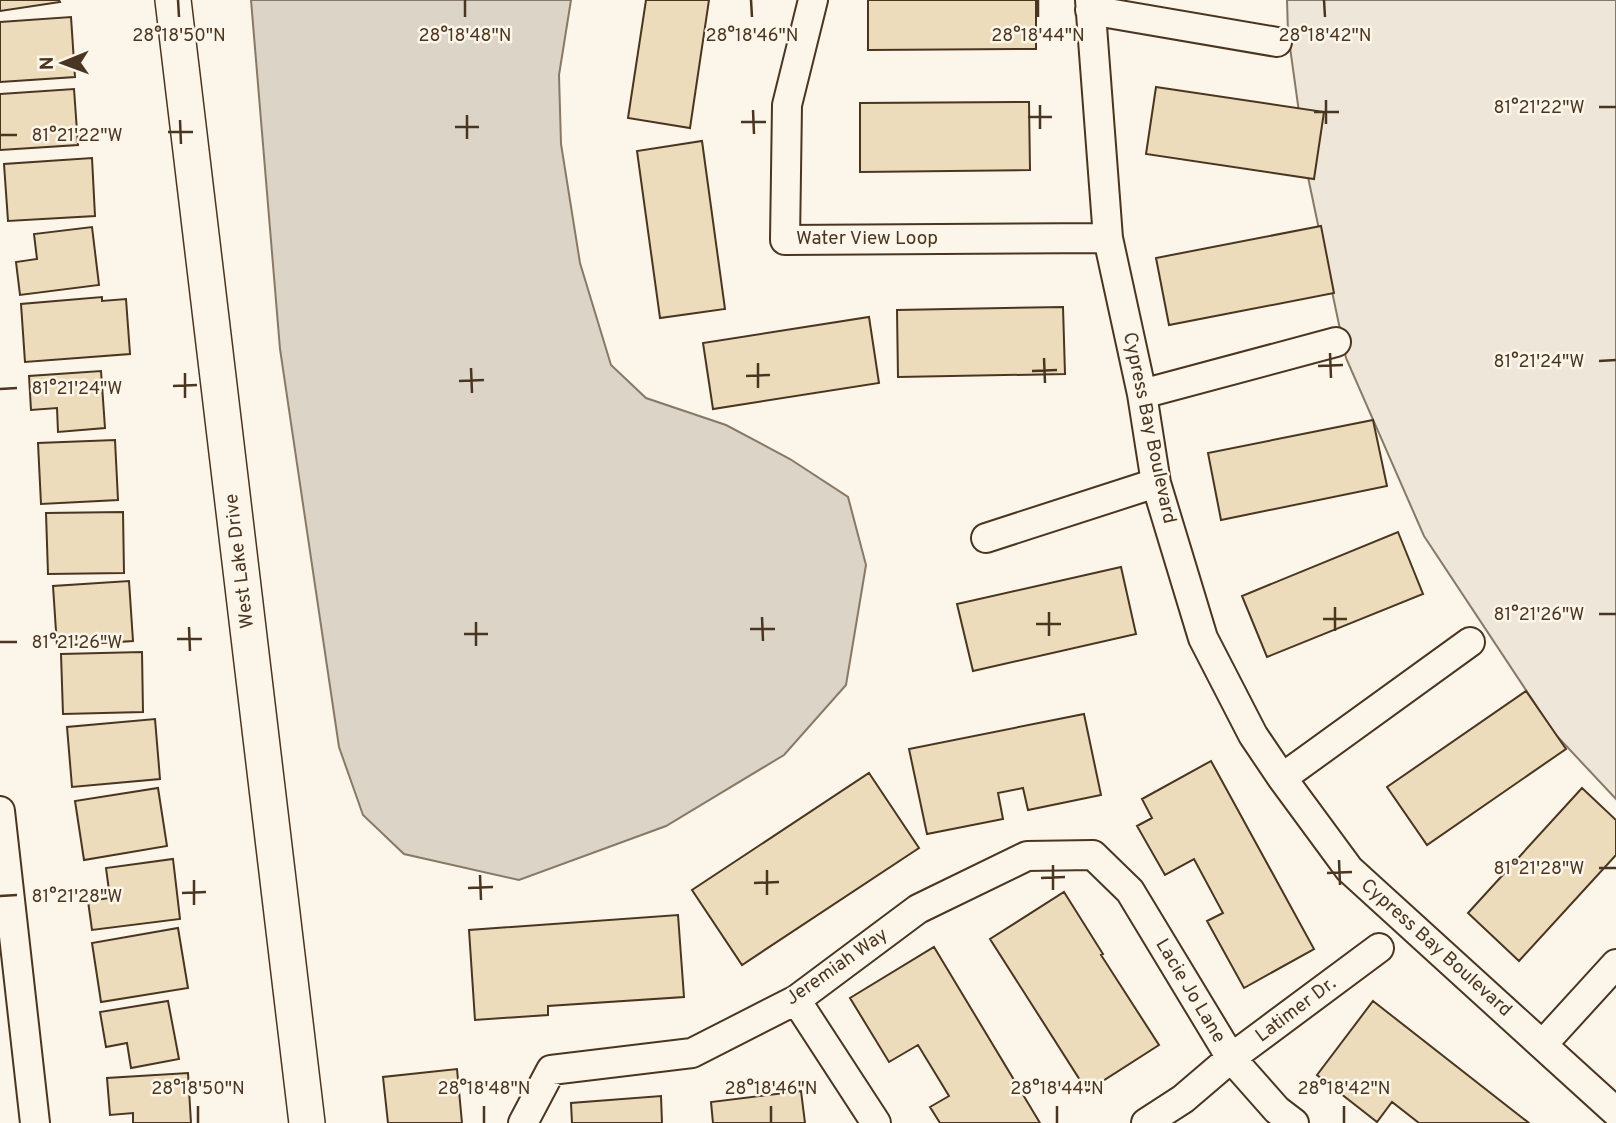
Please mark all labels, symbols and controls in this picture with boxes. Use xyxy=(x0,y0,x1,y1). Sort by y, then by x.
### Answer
text: 28°18'50"N xyxy=(132,25,226,48)
text: 28°18'48"N xyxy=(418,25,512,48)
text: 28°18'46"N xyxy=(706,25,798,48)
text: 28°18'44"N xyxy=(991,25,1085,48)
text: 28°18'42"N xyxy=(1278,25,1372,48)
north arrow xyxy=(28,28,98,98)
text: N xyxy=(36,56,60,70)
text: 81°21'22"W xyxy=(1493,97,1585,120)
text: 81°21'22"W xyxy=(31,125,123,148)
street label: Water View Loop xyxy=(796,227,938,251)
street label: Cypress Bay Boulevard xyxy=(1117,330,1181,526)
text: 81°21'24"W xyxy=(1493,351,1585,374)
text: 81°21'24"W xyxy=(31,378,123,401)
street label: West Lake Drive xyxy=(220,492,260,630)
text: 81°21'26"W xyxy=(1494,604,1584,627)
text: 81°21'26"W xyxy=(32,632,122,655)
text: 81°21'28"W xyxy=(1493,858,1585,881)
street label: Cypress Bay Boulevard xyxy=(1355,874,1517,1022)
text: 81°21'28"W xyxy=(31,886,123,909)
street label: Jeremiah Way xyxy=(781,923,893,1011)
street label: Lacie Jo Lane xyxy=(1149,934,1231,1048)
street label: Latimer Dr. xyxy=(1251,972,1341,1048)
text: 28°18'50"N xyxy=(151,1078,245,1101)
text: 28°18'48"N xyxy=(437,1078,531,1101)
text: 28°18'46"N xyxy=(725,1078,817,1101)
text: 28°18'44"N xyxy=(1010,1078,1104,1101)
text: 28°18'42"N xyxy=(1297,1078,1391,1101)

